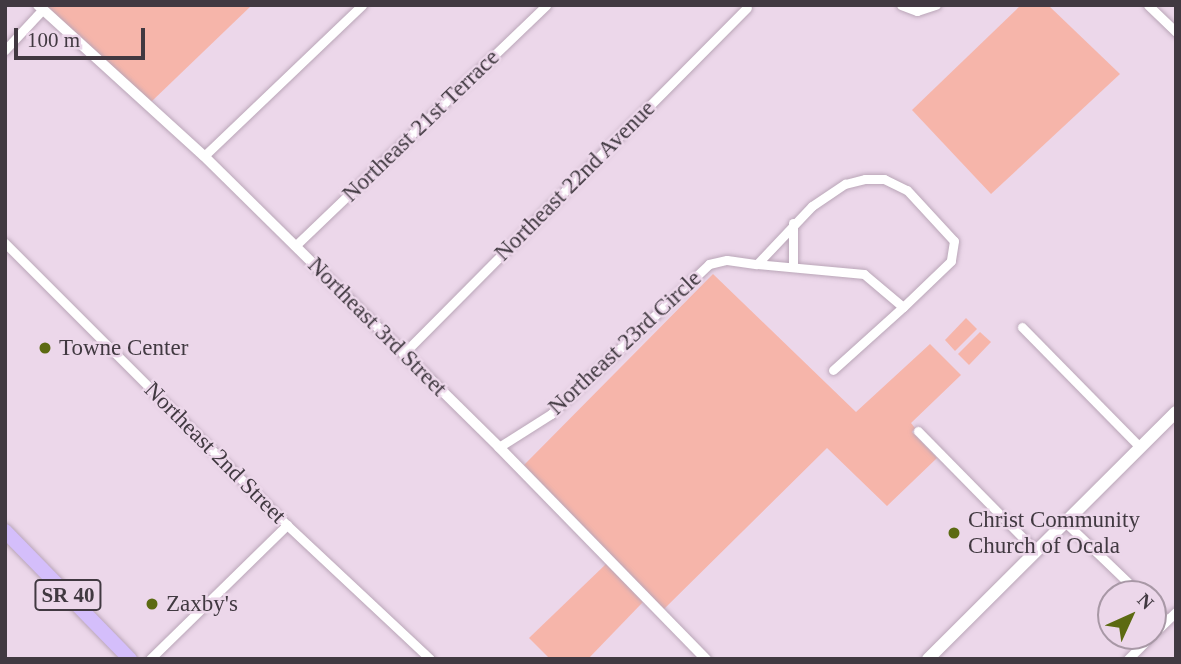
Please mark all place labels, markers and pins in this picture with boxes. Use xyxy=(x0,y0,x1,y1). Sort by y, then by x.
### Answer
place label: Towne Center xyxy=(59,334,188,362)
marker: Towne Center xyxy=(37,340,53,356)
place label: Christ Community Church of Ocala xyxy=(968,506,1140,560)
marker: Christ Community Church of Ocala xyxy=(946,525,962,541)
place label: Zaxby's xyxy=(166,590,238,618)
marker: Zaxby's xyxy=(144,596,160,612)

